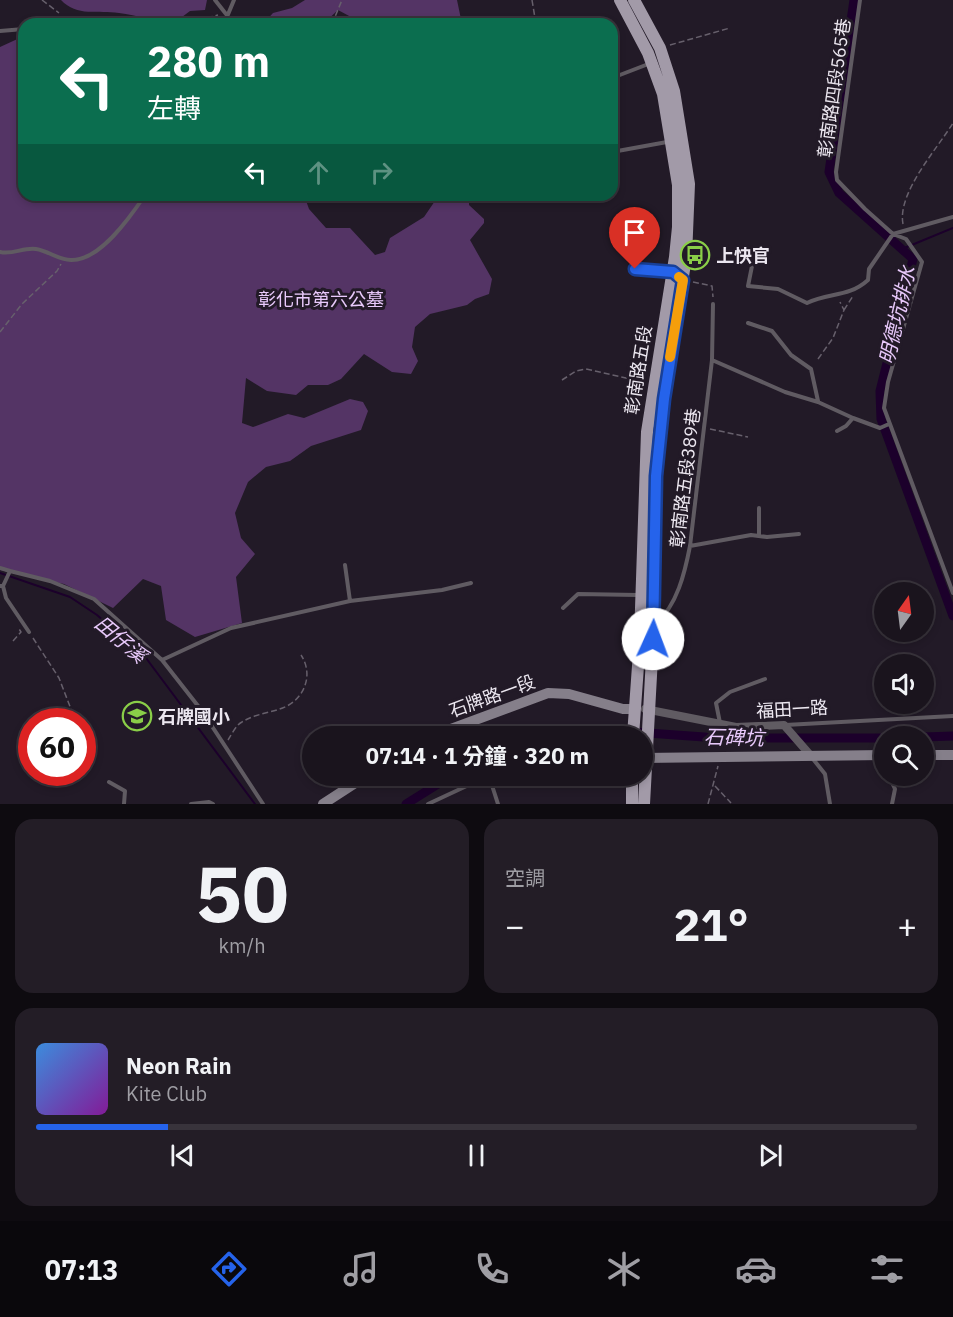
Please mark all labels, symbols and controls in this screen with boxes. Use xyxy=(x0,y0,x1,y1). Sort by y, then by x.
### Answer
street label: 彰南路四段565巷 xyxy=(813,17,855,159)
text: 280 m xyxy=(147,34,270,89)
icon: left xyxy=(48,42,126,120)
text: 左轉 xyxy=(147,90,201,125)
icon: left xyxy=(239,156,272,189)
icon: ahead xyxy=(302,156,335,189)
icon: right xyxy=(365,156,398,189)
pin xyxy=(609,207,660,269)
icon: arrive xyxy=(618,216,651,249)
bus stop icon: 上快官 xyxy=(679,239,711,271)
place label: 上快官 xyxy=(716,244,770,267)
water label: 明德坑排水 xyxy=(873,262,922,367)
park label: 彰化市第六公墓 xyxy=(258,288,384,311)
street label: 彰南路五段 xyxy=(620,324,656,416)
street label: 彰南路五段389巷 xyxy=(665,407,705,549)
north arrow xyxy=(874,582,934,642)
map controls xyxy=(874,582,934,786)
position arrow xyxy=(621,607,685,671)
water label: 田仔溪 xyxy=(89,609,155,671)
button: sound xyxy=(874,654,934,714)
street label: 石牌路一段 xyxy=(446,670,538,722)
street label: 福田一路 xyxy=(755,696,829,722)
school or university icon: 石牌國小 xyxy=(121,700,153,732)
place label: 石牌國小 xyxy=(158,705,230,728)
speed limit sign: 60 xyxy=(18,708,96,786)
water label: 石碑坑 xyxy=(704,723,767,751)
button: search xyxy=(874,726,934,786)
text: 07:14 · 1 分鐘 · 320 m xyxy=(366,741,589,770)
text: 50 xyxy=(195,842,289,943)
text: 空調 xyxy=(505,864,545,891)
text: 21° xyxy=(673,895,749,953)
text: − xyxy=(505,904,525,947)
text: + xyxy=(897,904,917,947)
text: km/h xyxy=(218,932,266,959)
text: Neon Rain xyxy=(126,1051,232,1080)
text: Kite Club xyxy=(126,1080,207,1107)
icon: previous xyxy=(166,1139,199,1172)
icon: pause xyxy=(460,1139,493,1172)
icon: next xyxy=(754,1139,787,1172)
icon: directions xyxy=(208,1248,250,1290)
icon: music xyxy=(340,1248,382,1290)
icon: phone xyxy=(471,1248,513,1290)
icon: climate xyxy=(603,1248,645,1290)
icon: car xyxy=(735,1248,777,1290)
icon: filters xyxy=(866,1248,908,1290)
text: 07:13 xyxy=(45,1252,119,1287)

